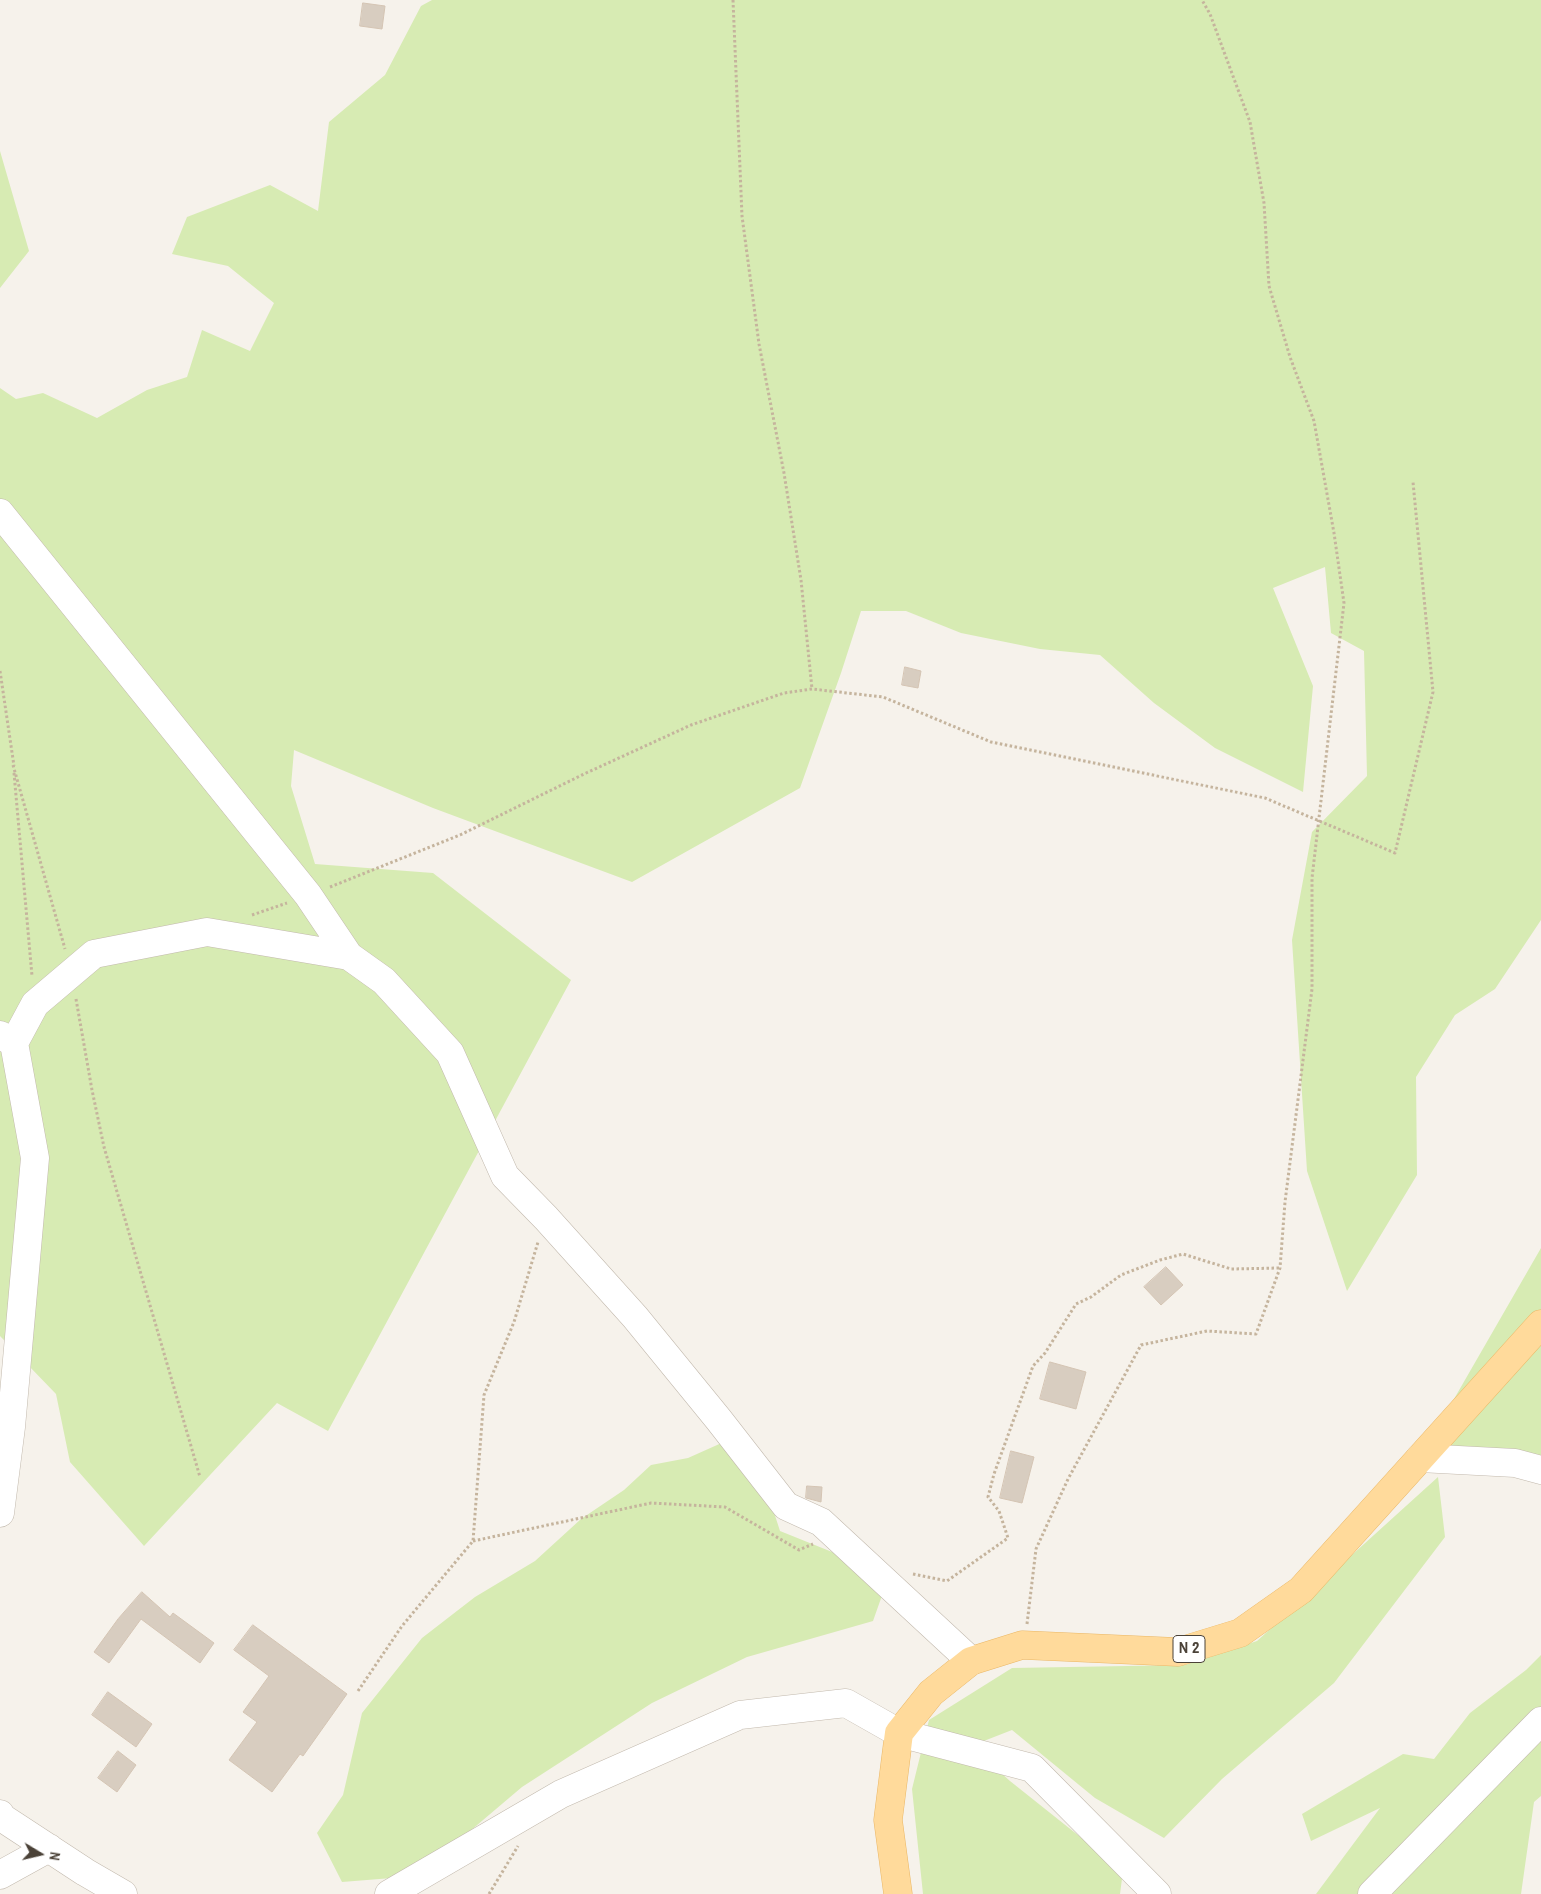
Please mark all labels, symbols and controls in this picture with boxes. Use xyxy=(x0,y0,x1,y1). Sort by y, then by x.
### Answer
road number: N 2 xyxy=(1173,1636,1205,1662)
north arrow xyxy=(15,1829,65,1879)
text: N xyxy=(45,1851,64,1862)

